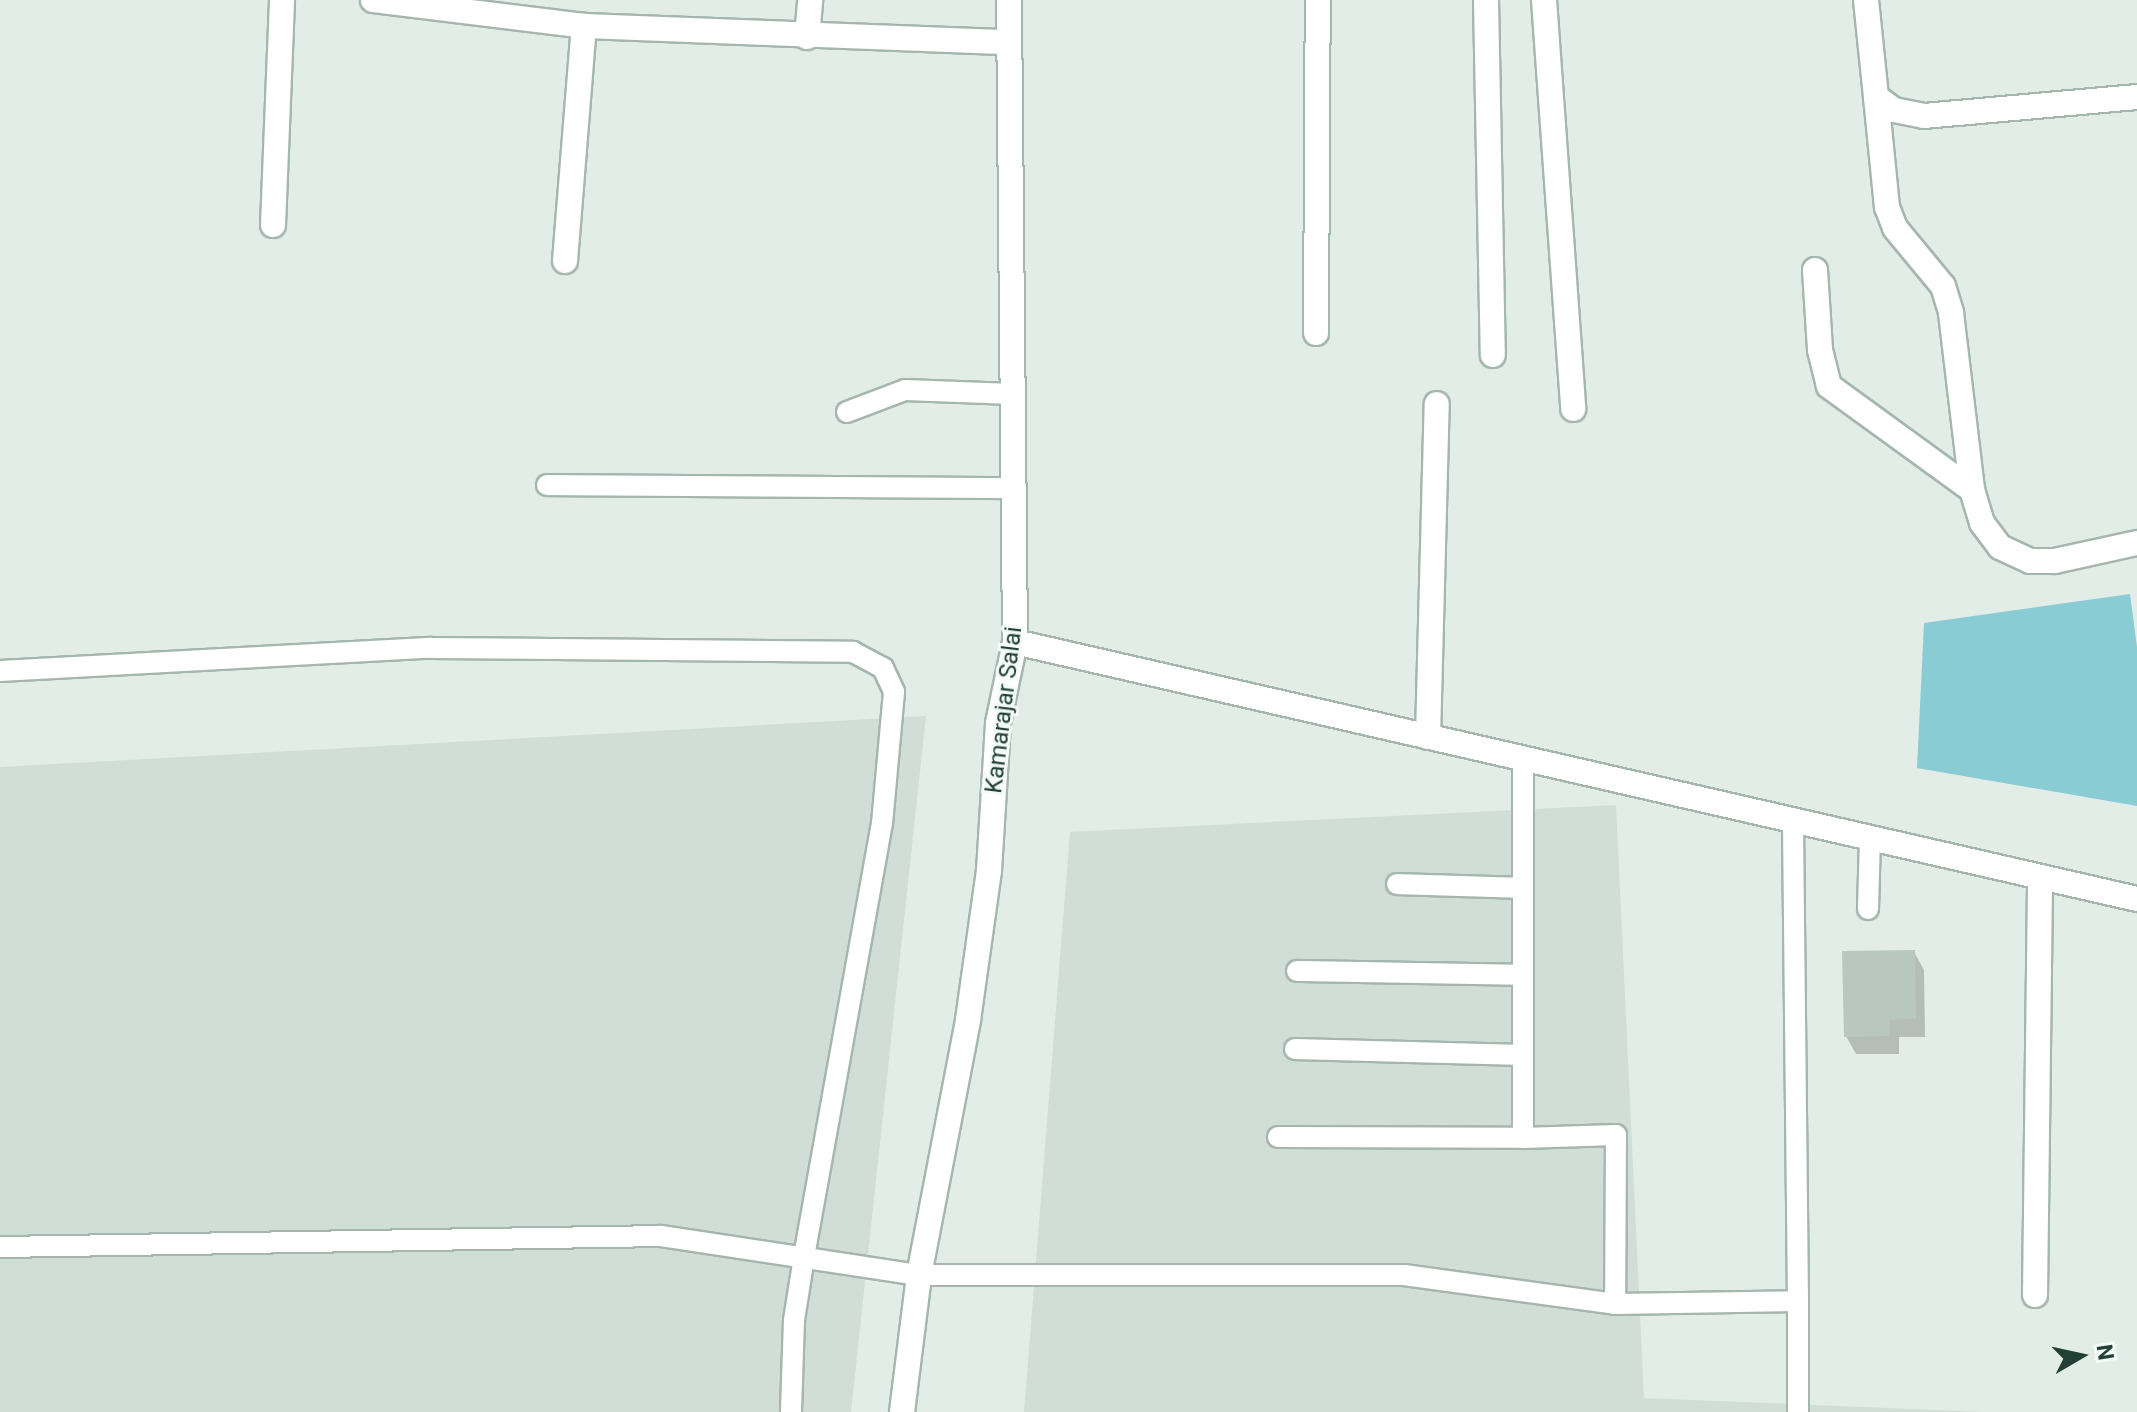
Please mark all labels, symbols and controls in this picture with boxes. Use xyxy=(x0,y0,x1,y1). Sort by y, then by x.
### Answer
street label: Kamarajar Salai xyxy=(979,625,1029,795)
north arrow xyxy=(2041,1316,2121,1396)
text: N xyxy=(2092,1343,2119,1362)

